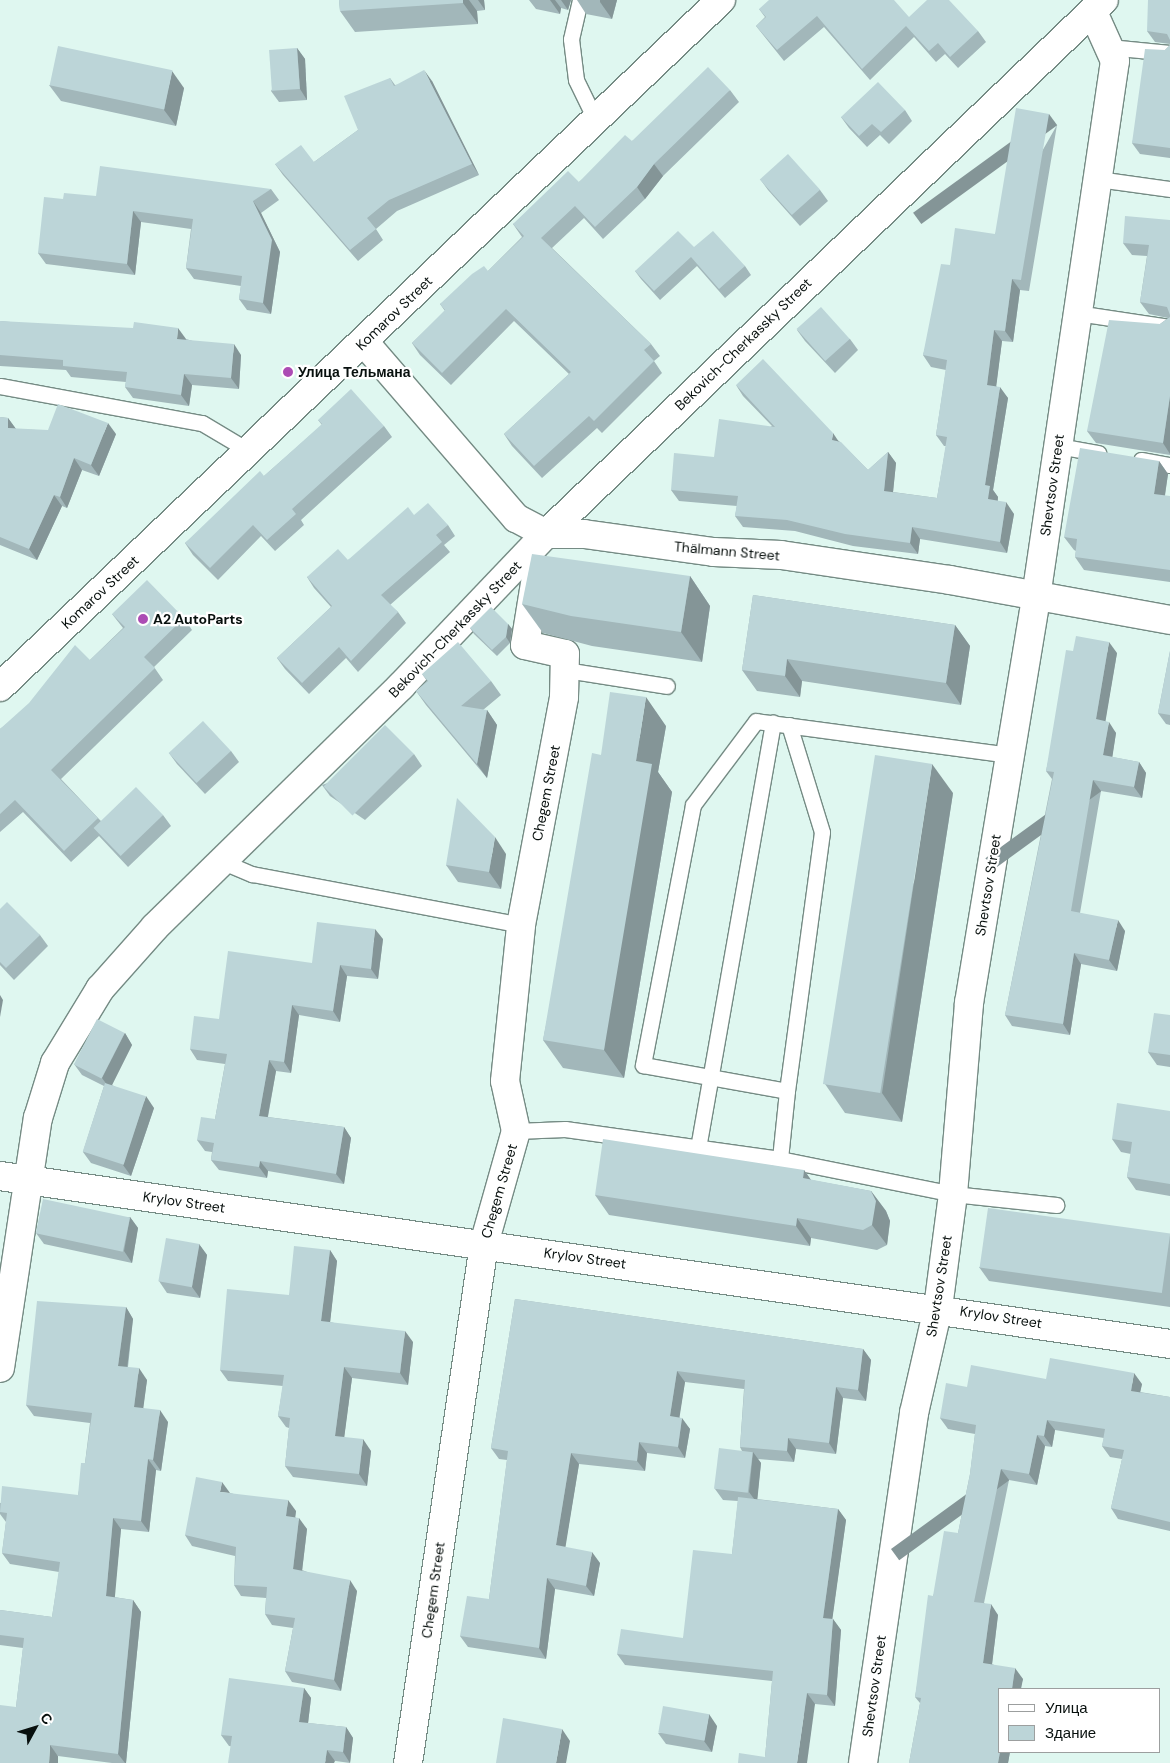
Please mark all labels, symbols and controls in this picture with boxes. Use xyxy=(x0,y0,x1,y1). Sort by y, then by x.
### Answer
street label: Komarov Street xyxy=(352,272,436,354)
street label: Bekovich-Cherkassky Street xyxy=(671,274,815,414)
place label: Улица Тельмана xyxy=(298,364,411,380)
marker: Улица Тельмана xyxy=(282,366,294,378)
street label: Shevtsov Street xyxy=(1037,433,1067,537)
street label: Thälmann Street xyxy=(673,538,781,564)
street label: Komarov Street xyxy=(58,552,142,632)
street label: Bekovich-Cherkassky Street xyxy=(385,557,525,701)
place label: A2 AutoParts xyxy=(153,611,243,627)
marker: A2 AutoParts xyxy=(137,613,149,625)
street label: Chegem Street xyxy=(528,744,564,842)
street label: Shevtsov Street xyxy=(972,833,1004,937)
street label: Chegem Street xyxy=(478,1142,520,1240)
street label: Krylov Street xyxy=(142,1188,226,1216)
street label: Shevtsov Street xyxy=(923,1234,955,1338)
street label: Krylov Street xyxy=(543,1244,627,1272)
street label: Krylov Street xyxy=(959,1302,1043,1332)
street label: Chegem Street xyxy=(418,1541,448,1639)
street label: Shevtsov Street xyxy=(859,1634,889,1738)
legend xyxy=(998,1688,1160,1753)
text: Улица xyxy=(1045,1698,1088,1718)
north arrow xyxy=(10,1703,60,1753)
text: С xyxy=(36,1709,57,1728)
text: Здание xyxy=(1045,1723,1096,1743)

